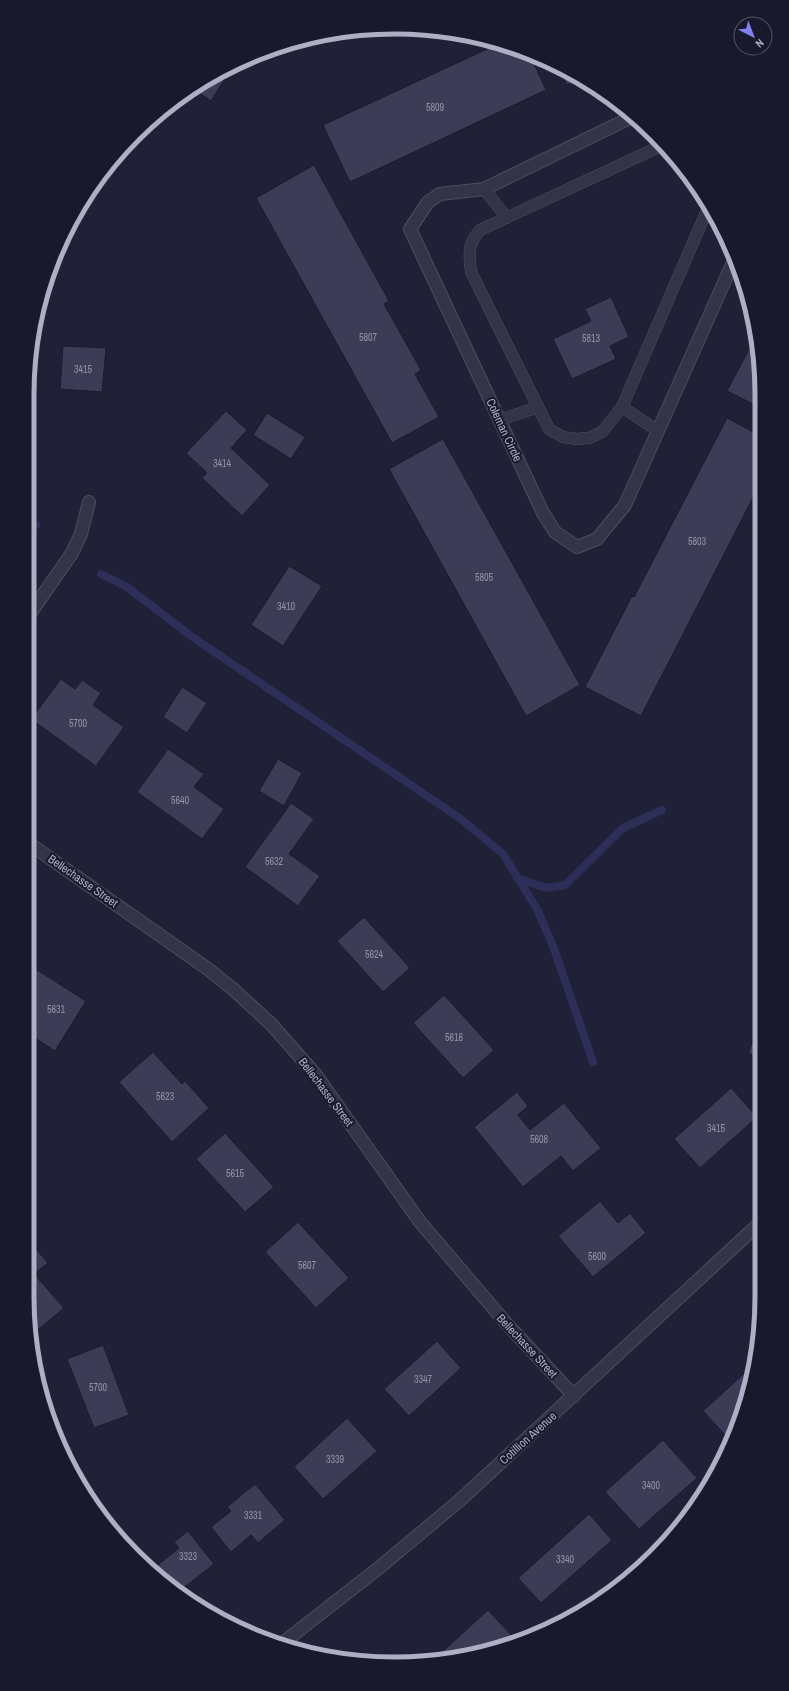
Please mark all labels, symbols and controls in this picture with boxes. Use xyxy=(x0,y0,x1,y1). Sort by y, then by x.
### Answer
north arrow xyxy=(733,16,773,56)
text: N xyxy=(753,36,767,51)
house number: 5809 xyxy=(426,101,445,114)
house number: 5807 xyxy=(359,331,378,344)
house number: 5813 xyxy=(582,332,601,345)
house number: 3415 xyxy=(74,363,93,376)
street label: Coleman Circle xyxy=(482,396,526,464)
house number: 3414 xyxy=(213,457,232,470)
house number: 5803 xyxy=(688,535,707,548)
house number: 5805 xyxy=(475,571,494,584)
house number: 3410 xyxy=(277,600,296,613)
house number: 5700 xyxy=(69,717,88,730)
house number: 5640 xyxy=(171,794,190,807)
street label: Bellechasse Street xyxy=(45,851,121,911)
house number: 5632 xyxy=(265,855,284,868)
house number: 5624 xyxy=(365,948,384,961)
house number: 5631 xyxy=(47,1003,66,1016)
house number: 5616 xyxy=(445,1031,464,1044)
street label: Bellechasse Street xyxy=(295,1054,357,1130)
house number: 5623 xyxy=(156,1090,175,1103)
house number: 3415 xyxy=(707,1122,726,1135)
house number: 5608 xyxy=(530,1133,549,1146)
house number: 5615 xyxy=(226,1167,245,1180)
house number: 5600 xyxy=(588,1250,607,1263)
house number: 5607 xyxy=(298,1259,317,1272)
street label: Bellechasse Street xyxy=(493,1311,561,1382)
house number: 3347 xyxy=(414,1373,433,1386)
house number: 5700 xyxy=(89,1381,108,1394)
street label: Cotillion Avenue xyxy=(496,1408,560,1468)
house number: 3339 xyxy=(326,1453,345,1466)
house number: 3400 xyxy=(642,1479,661,1492)
house number: 3331 xyxy=(244,1509,263,1522)
house number: 3323 xyxy=(179,1550,198,1563)
house number: 3340 xyxy=(556,1553,575,1566)

